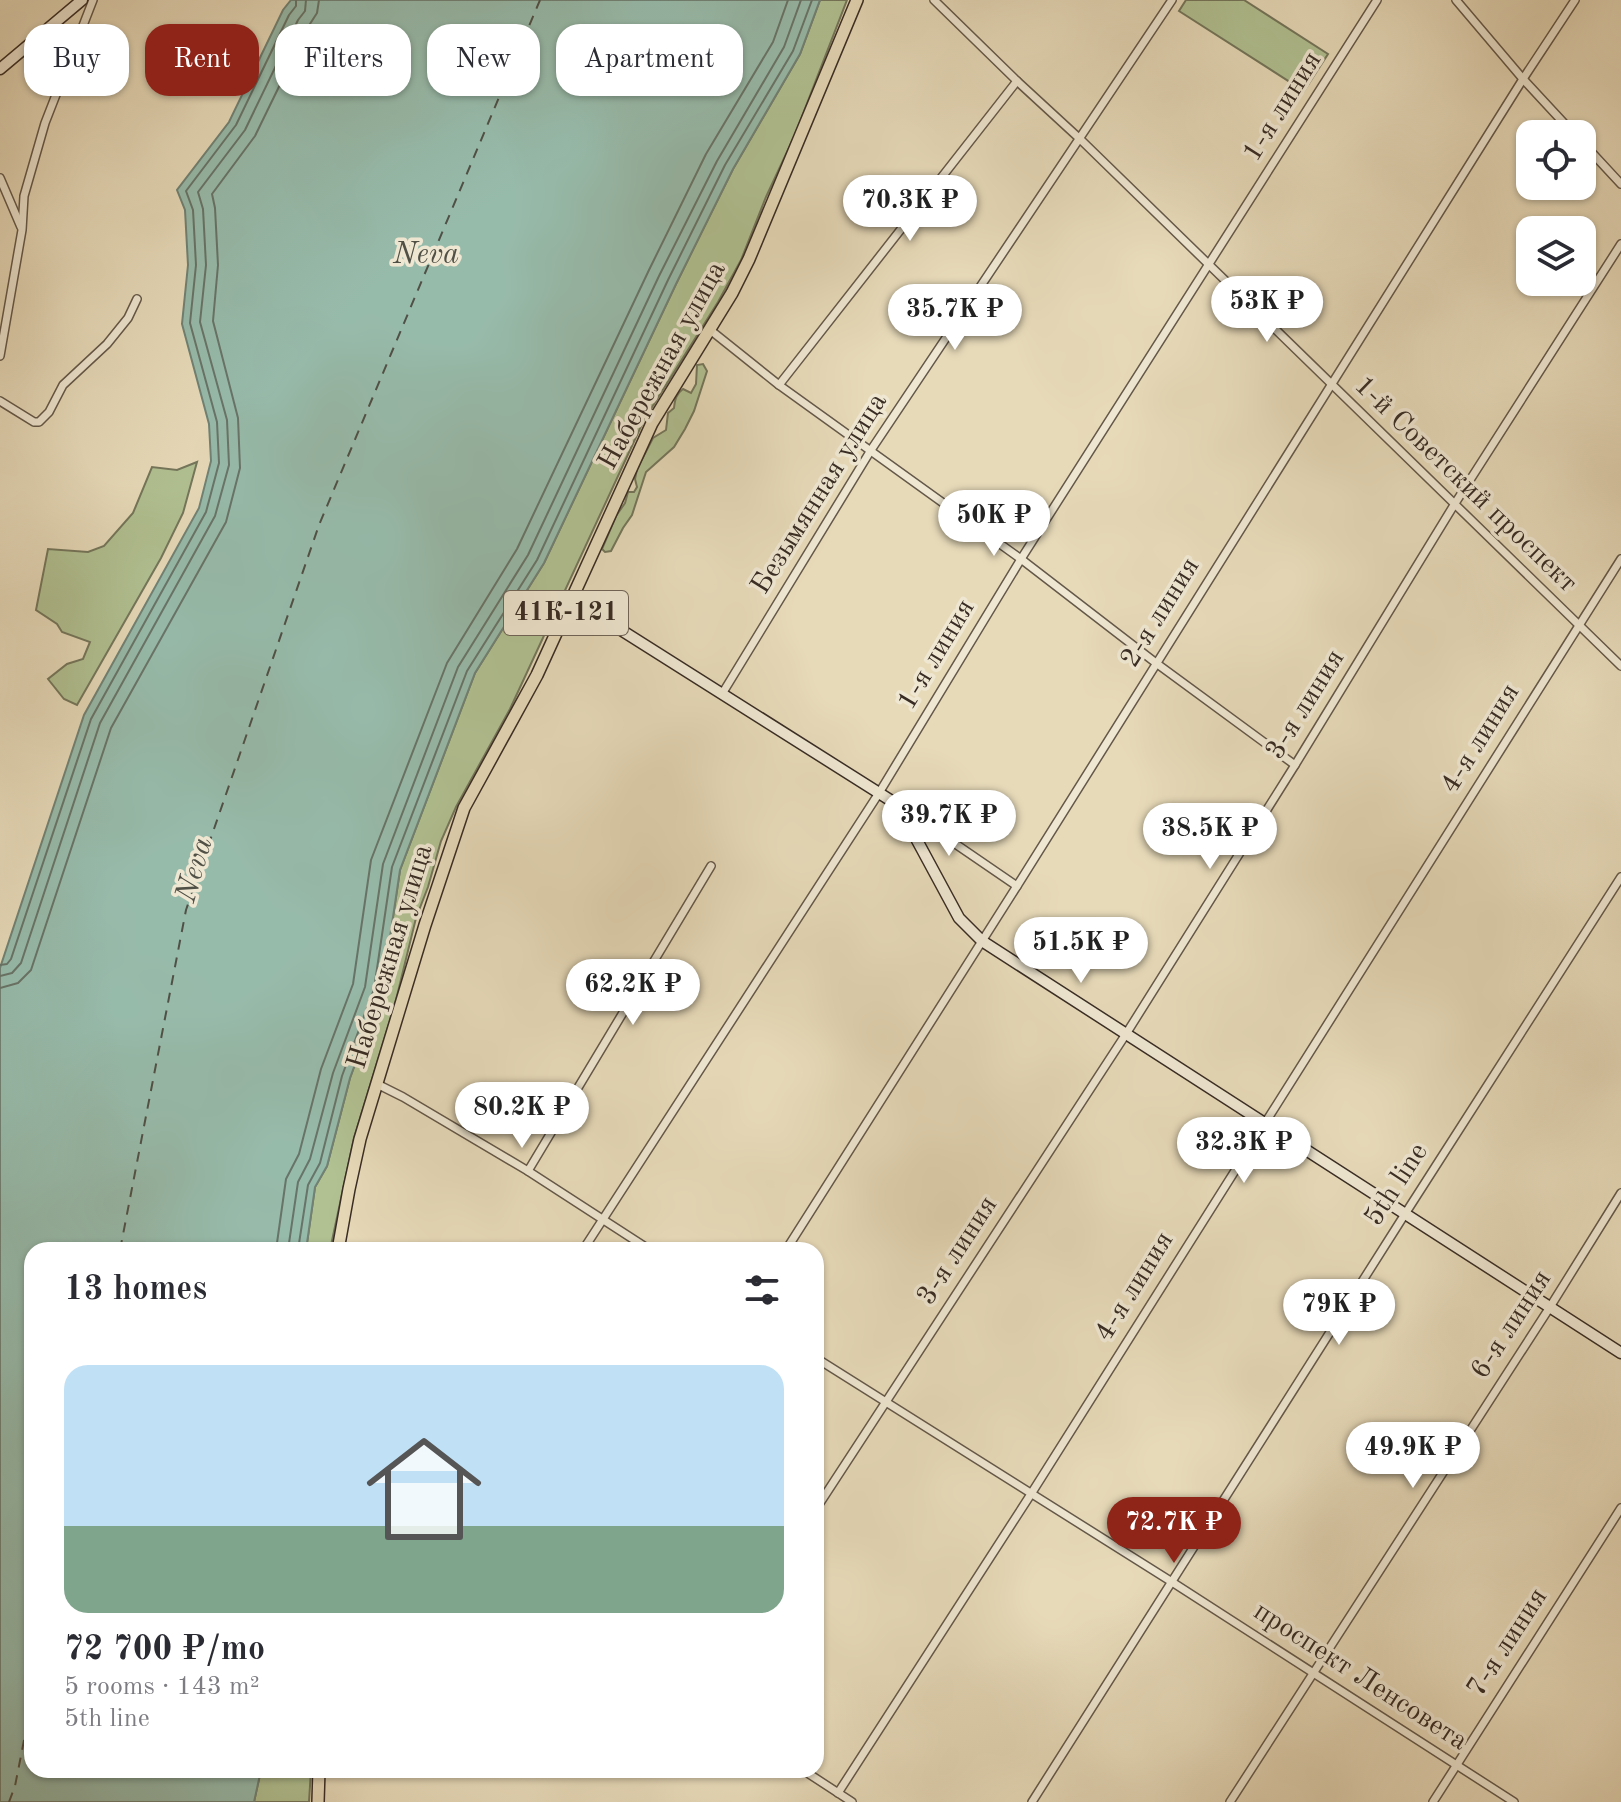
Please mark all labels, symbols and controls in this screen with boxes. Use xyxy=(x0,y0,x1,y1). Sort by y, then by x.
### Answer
chip: Buy xyxy=(24,24,129,96)
chip: Rent xyxy=(145,24,259,96)
chip: Filters xyxy=(275,24,411,96)
chip: New xyxy=(427,24,540,96)
chip: Apartment xyxy=(556,24,743,96)
street label: 1-я линия xyxy=(1238,47,1328,167)
map controls xyxy=(1516,120,1596,296)
button: locate xyxy=(1516,120,1596,200)
pin: 70.3K ₽ xyxy=(836,175,984,243)
text: 70.3K ₽ xyxy=(861,188,959,214)
button: layers xyxy=(1516,216,1596,296)
water label: Neva xyxy=(392,240,459,270)
street label: Набережная улица xyxy=(594,257,732,475)
pin: 53K ₽ xyxy=(1211,276,1323,344)
pin: 35.7K ₽ xyxy=(881,284,1029,352)
text: 53K ₽ xyxy=(1229,289,1305,315)
text: 35.7K ₽ xyxy=(906,297,1004,323)
street label: 1-й Советский проспект xyxy=(1348,372,1582,598)
street label: Безымянная улица xyxy=(747,388,893,599)
pin: 50K ₽ xyxy=(938,490,1050,558)
text: 50K ₽ xyxy=(956,503,1032,529)
street label: 2-я линия xyxy=(1116,553,1206,673)
road number: 41К-121 xyxy=(504,591,628,635)
street label: 1-я линия xyxy=(893,595,981,715)
street label: 3-я линия xyxy=(1261,645,1351,765)
street label: 4-я линия xyxy=(1436,679,1526,799)
pin: 39.7K ₽ xyxy=(875,790,1023,858)
text: 39.7K ₽ xyxy=(900,803,998,829)
pin: 38.5K ₽ xyxy=(1136,803,1284,871)
text: 38.5K ₽ xyxy=(1161,816,1259,842)
water label: Neva xyxy=(171,834,219,907)
street label: Набережная улица xyxy=(343,841,439,1073)
pin: 51.5K ₽ xyxy=(1007,917,1155,985)
text: 51.5K ₽ xyxy=(1032,930,1130,956)
pin: 62.2K ₽ xyxy=(559,959,707,1027)
text: 62.2K ₽ xyxy=(584,972,682,998)
pin: 80.2K ₽ xyxy=(448,1082,596,1150)
text: 80.2K ₽ xyxy=(473,1095,571,1121)
pin: 32.3K ₽ xyxy=(1170,1117,1318,1185)
text: 32.3K ₽ xyxy=(1195,1130,1293,1156)
street label: 5th line xyxy=(1360,1139,1434,1231)
street label: 3-я линия xyxy=(913,1192,1003,1310)
street label: 4-я линия xyxy=(1090,1227,1180,1347)
street label: 6-я линия xyxy=(1467,1266,1557,1384)
icon: filters xyxy=(740,1268,784,1312)
text: 13 homes xyxy=(64,1273,207,1307)
pin: 79K ₽ xyxy=(1283,1279,1395,1347)
text: 79K ₽ xyxy=(1301,1292,1377,1318)
icon: home xyxy=(352,1417,496,1561)
pin: 49.9K ₽ xyxy=(1339,1422,1487,1490)
text: 49.9K ₽ xyxy=(1364,1435,1462,1461)
pin: 72.7K ₽ xyxy=(1100,1497,1248,1565)
text: 72.7K ₽ xyxy=(1125,1510,1223,1536)
street label: 7-я линия xyxy=(1463,1584,1553,1702)
street label: проспект Ленсовета xyxy=(1248,1598,1472,1757)
text: 72 700 ₽/mo xyxy=(64,1633,265,1667)
text: 5 rooms · 143 m² xyxy=(64,1674,260,1700)
text: 5th line xyxy=(64,1706,150,1732)

